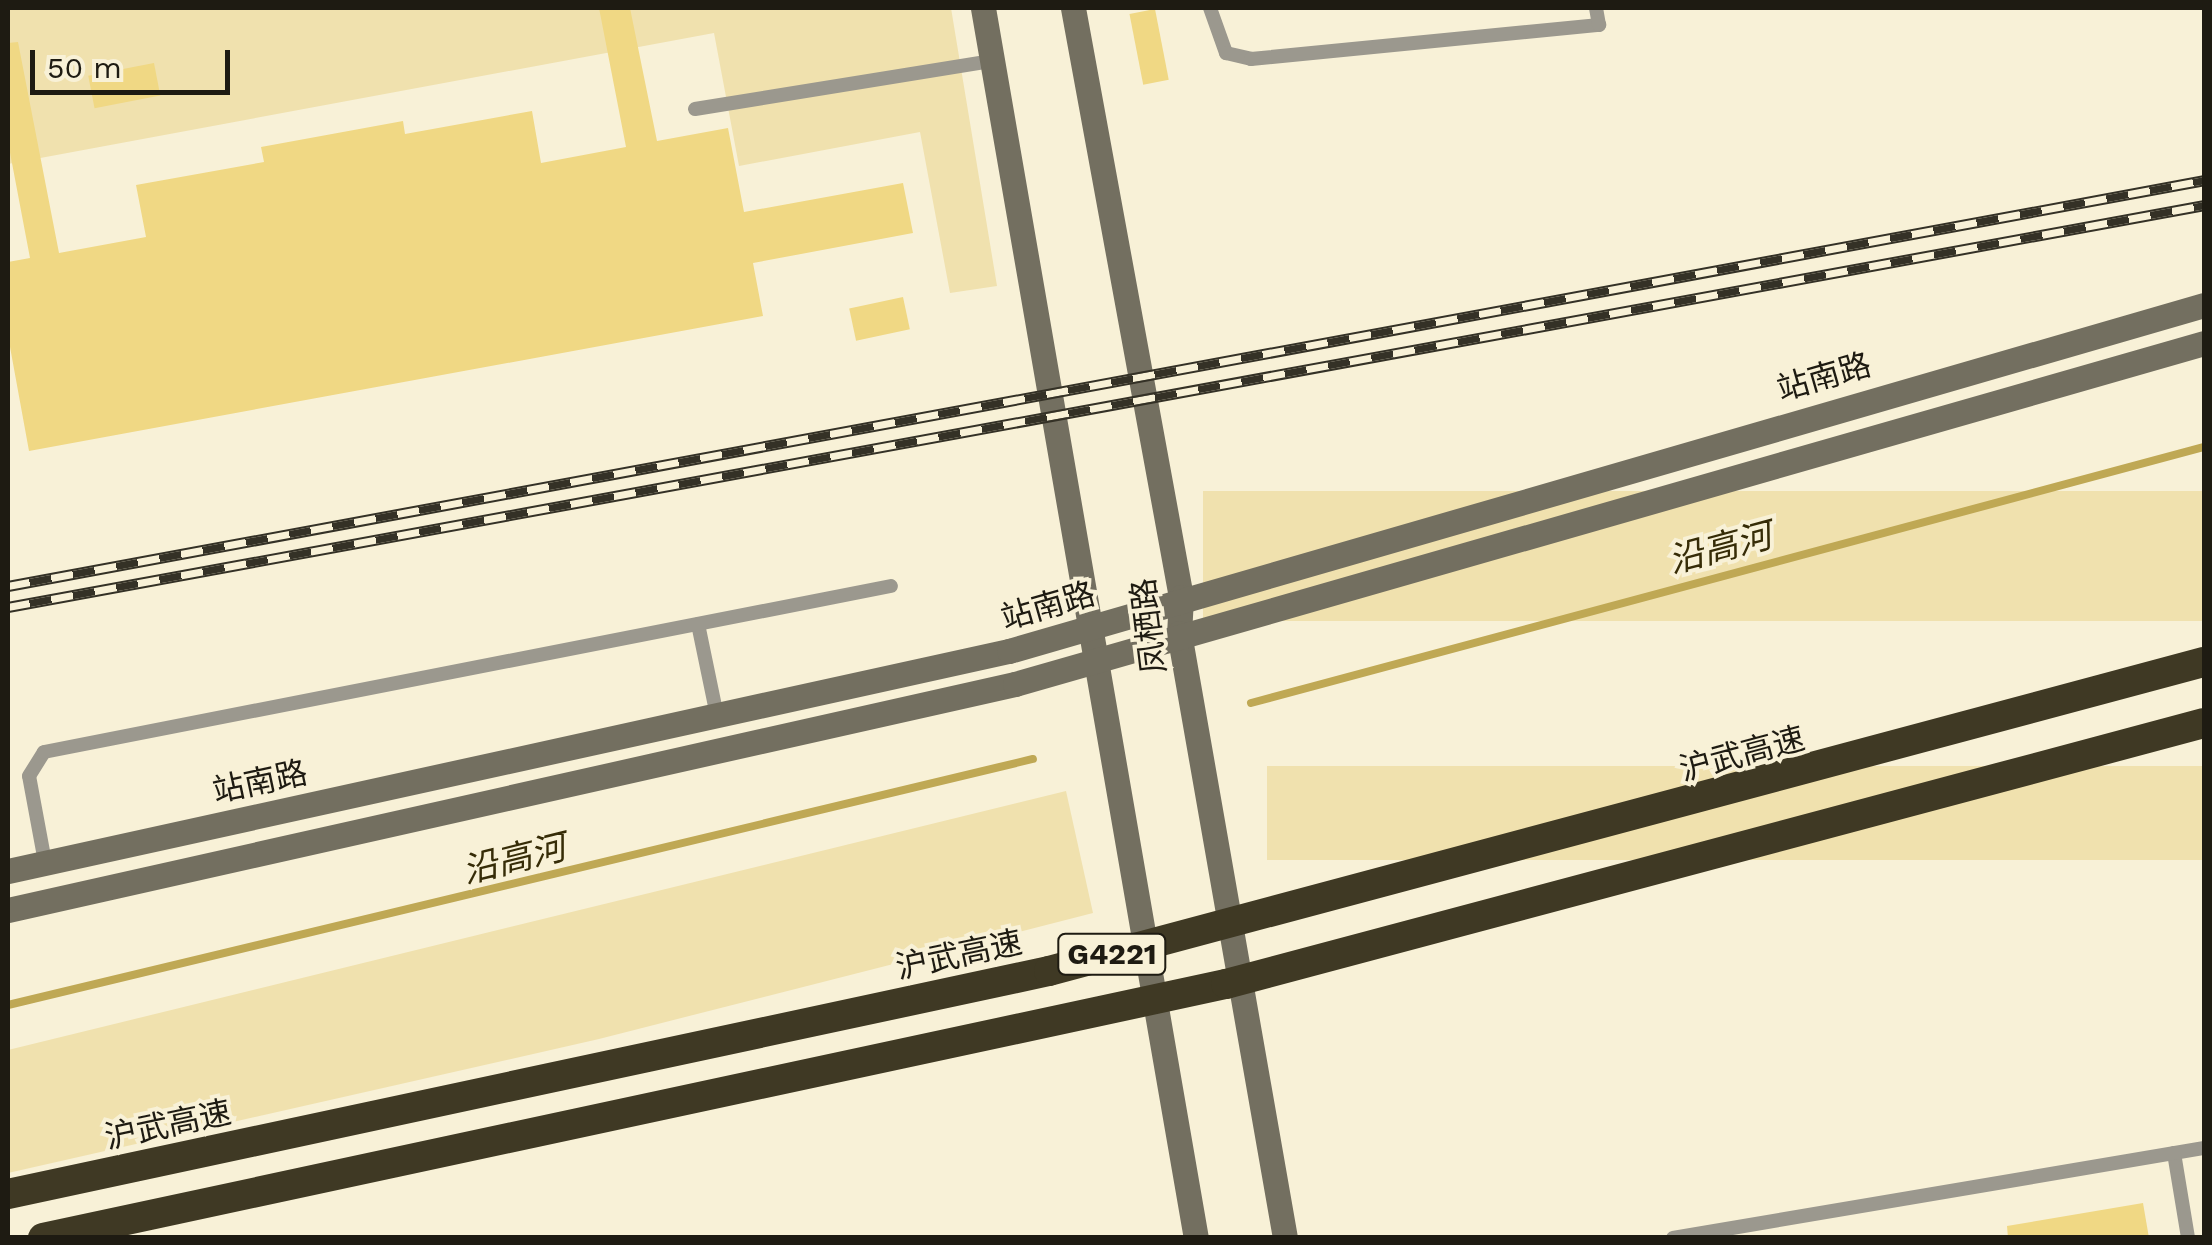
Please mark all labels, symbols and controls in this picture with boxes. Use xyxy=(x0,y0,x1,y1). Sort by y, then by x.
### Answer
scale bar xyxy=(35,30,235,92)
text: 50 m xyxy=(47,50,122,85)
street label: 站南路 xyxy=(1773,345,1875,409)
water label: 沿高河 xyxy=(1664,514,1776,582)
street label: 站南路 xyxy=(997,574,1099,638)
street label: 凤栖路 xyxy=(1124,576,1174,676)
street label: 沪武高速 xyxy=(1675,719,1809,789)
street label: 站南路 xyxy=(209,753,311,811)
water label: 沿高河 xyxy=(458,826,570,892)
street label: 沪武高速 xyxy=(892,923,1026,987)
road number: G4221 xyxy=(1057,929,1167,979)
street label: 沪武高速 xyxy=(101,1093,235,1157)

